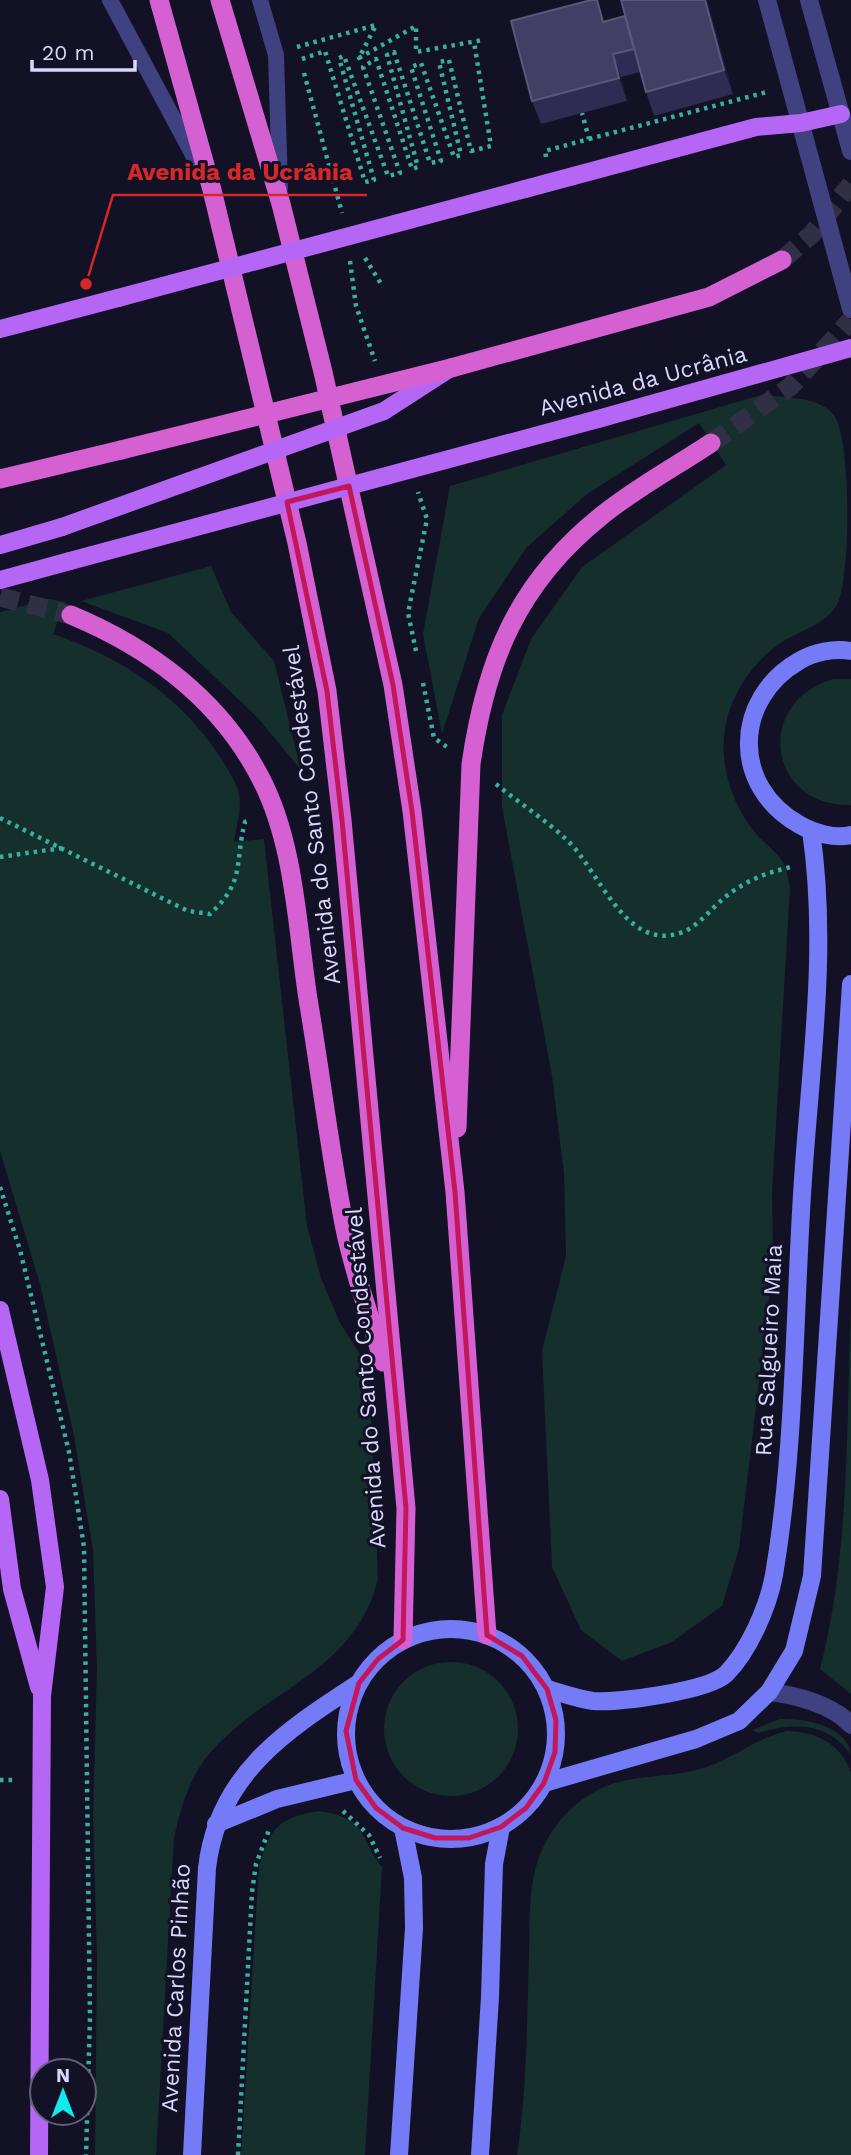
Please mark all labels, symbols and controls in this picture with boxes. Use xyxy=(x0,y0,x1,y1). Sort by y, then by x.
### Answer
scale bar xyxy=(32,28,135,72)
text: 20 m xyxy=(42,40,94,65)
callout: Avenida da Ucrânia xyxy=(113,150,367,195)
text: Avenida da Ucrânia xyxy=(127,158,353,186)
street label: Avenida da Ucrânia xyxy=(536,340,750,422)
street label: Avenida do Santo Condestável xyxy=(278,644,346,986)
street label: Avenida do Santo Condestável xyxy=(341,1207,391,1549)
street label: Rua Salgueiro Maia xyxy=(750,1243,788,1457)
street label: Avenida Carlos Pinhão xyxy=(156,1863,196,2113)
north arrow xyxy=(28,2057,98,2127)
text: N xyxy=(56,2064,70,2087)

